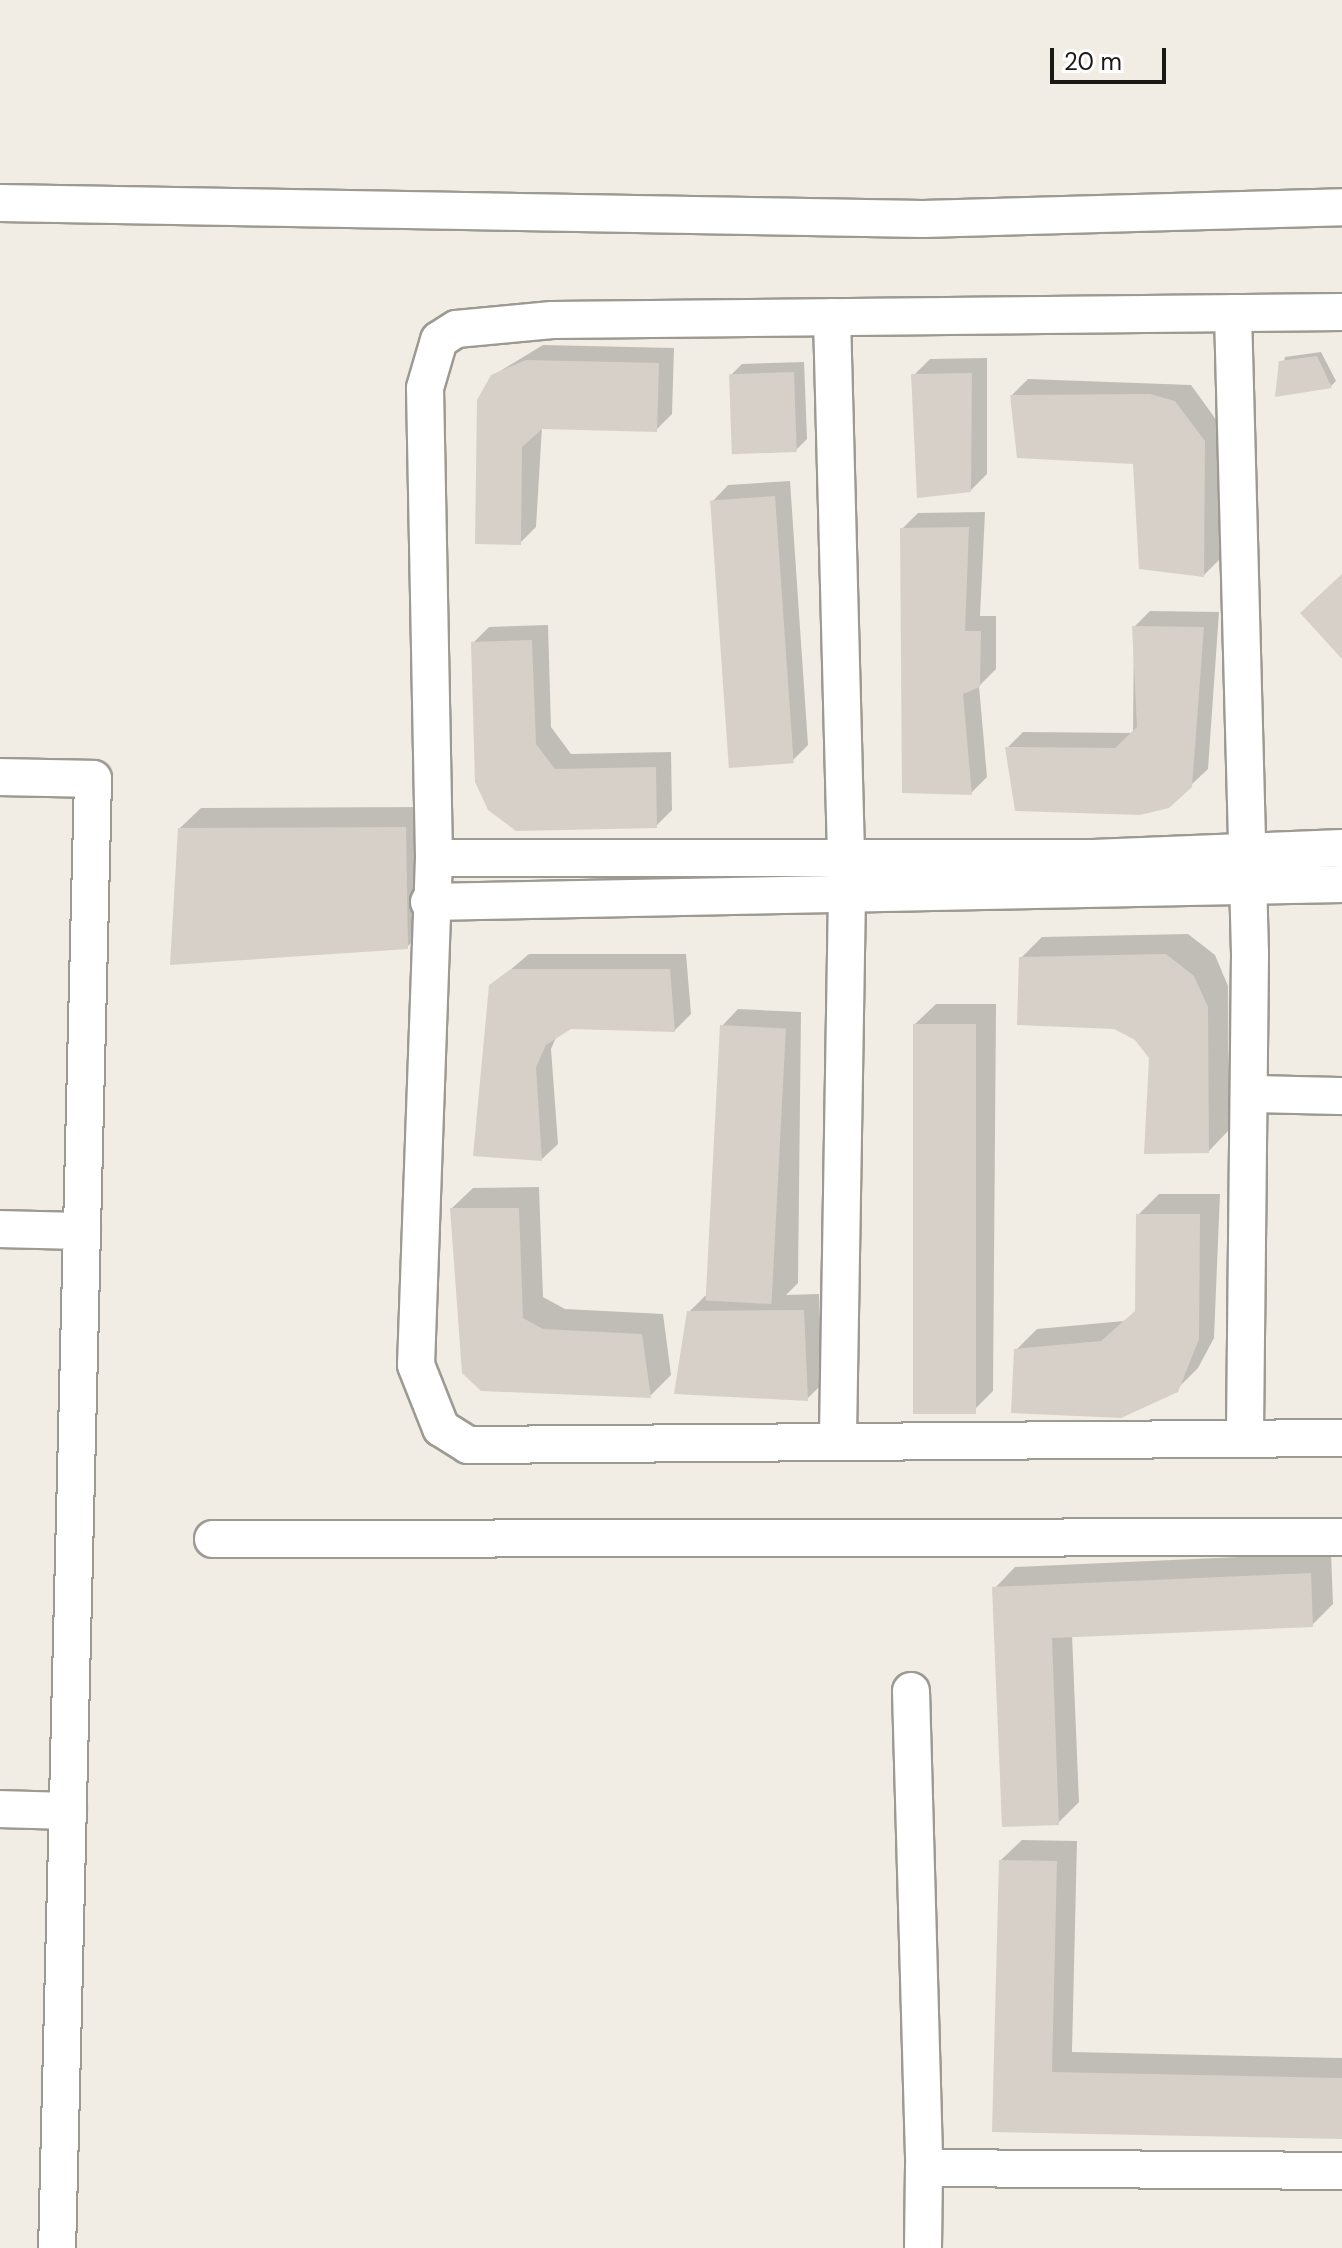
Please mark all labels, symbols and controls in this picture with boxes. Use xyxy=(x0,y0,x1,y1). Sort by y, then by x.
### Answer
scale bar xyxy=(1054,32,1170,82)
text: 20 m xyxy=(1064,46,1122,77)

